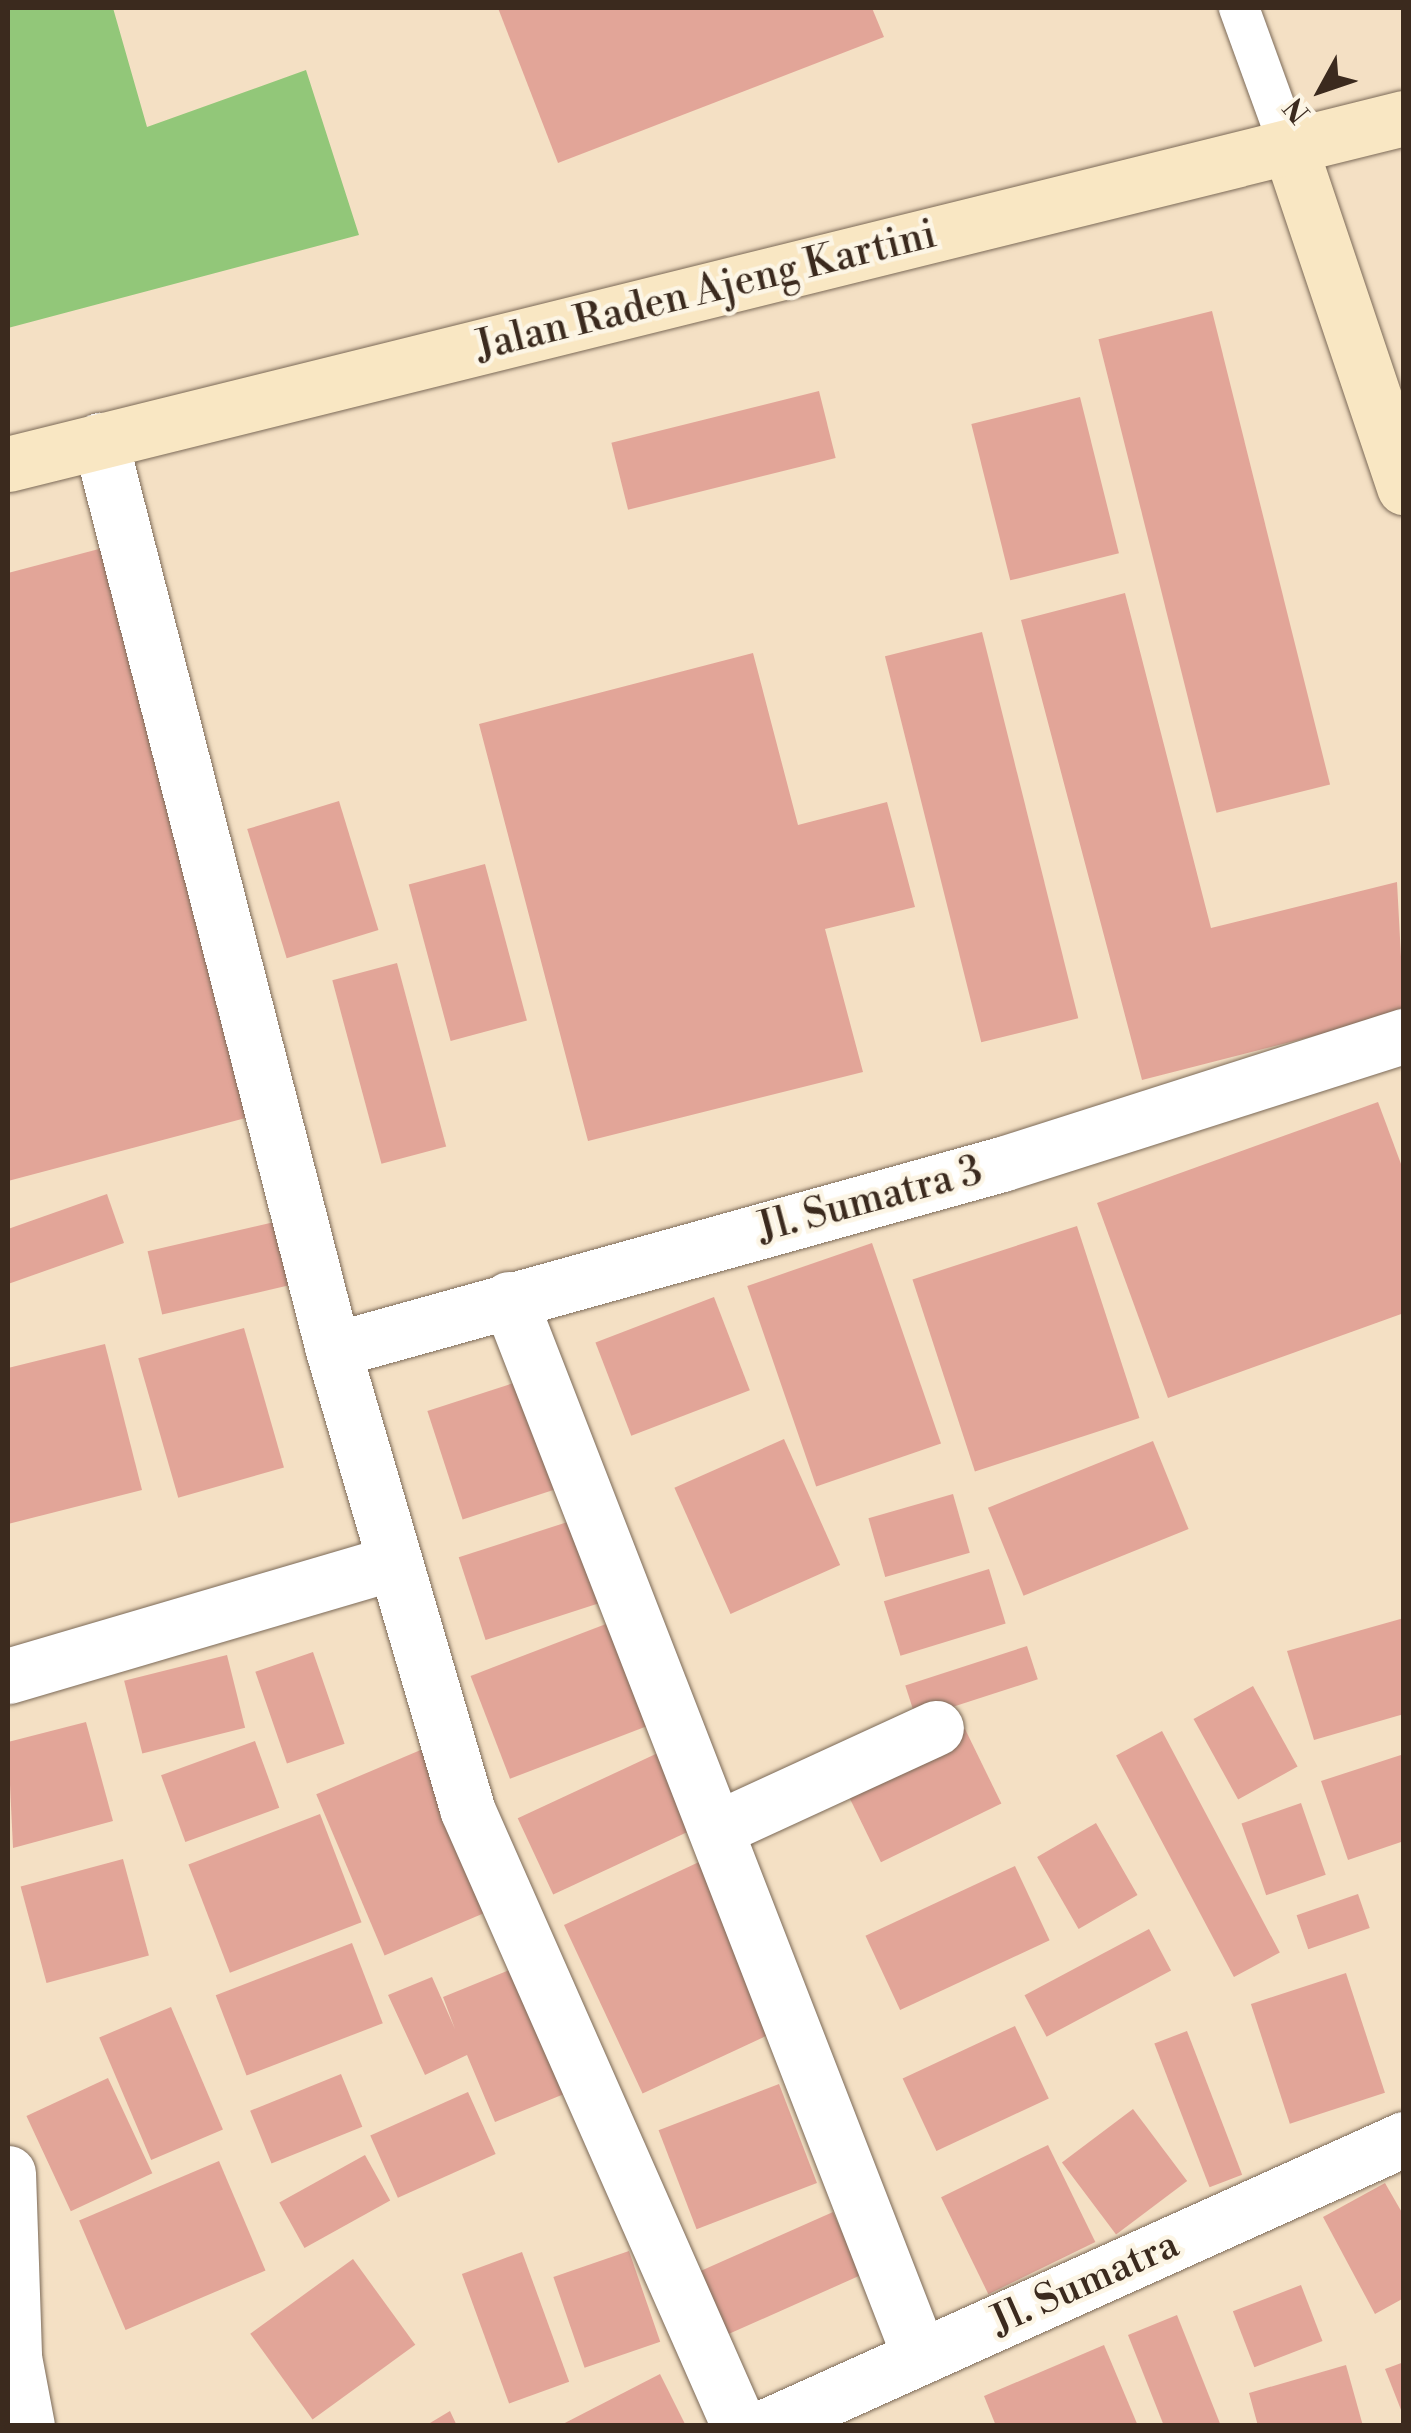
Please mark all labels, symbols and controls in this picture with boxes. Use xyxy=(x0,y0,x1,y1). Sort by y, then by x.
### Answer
north arrow xyxy=(1271,40,1371,140)
text: N xyxy=(1277,90,1318,129)
street label: Jalan Raden Ajeng Kartini xyxy=(471,211,941,371)
street label: Jl. Sumatra 3 xyxy=(753,1147,987,1253)
street label: Jl. Sumatra xyxy=(984,2220,1186,2346)

